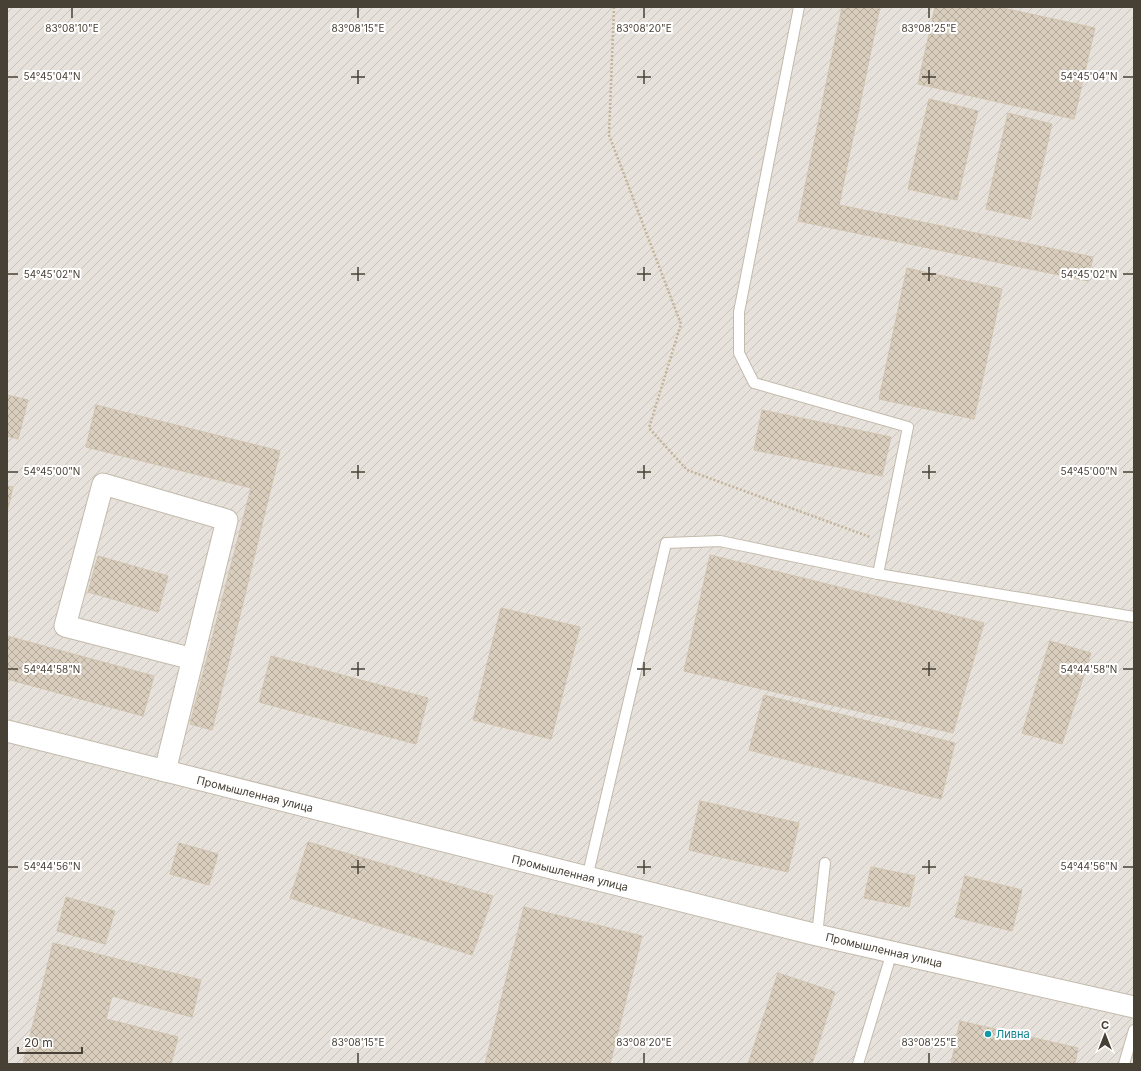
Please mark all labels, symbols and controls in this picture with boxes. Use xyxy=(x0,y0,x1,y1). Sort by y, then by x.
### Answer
text: 83°08'10"E xyxy=(45,22,99,34)
text: 83°08'15"E xyxy=(331,22,385,34)
text: 83°08'20"E xyxy=(616,22,672,34)
text: 83°08'25"E xyxy=(901,22,957,34)
text: 54°45'04"N xyxy=(24,70,80,82)
text: 54°45'04"N xyxy=(1061,70,1117,82)
text: 54°45'02"N xyxy=(24,268,80,280)
text: 54°45'02"N xyxy=(1061,268,1117,280)
text: 54°45'00"N xyxy=(24,465,80,477)
text: 54°45'00"N xyxy=(1061,465,1117,477)
text: 54°44'58"N xyxy=(24,663,80,675)
text: 54°44'58"N xyxy=(1061,663,1117,675)
street label: Промышленная улица xyxy=(195,773,315,815)
street label: Промышленная улица xyxy=(510,852,630,894)
text: 54°44'56"N xyxy=(24,860,80,872)
text: 54°44'56"N xyxy=(1061,860,1117,872)
street label: Промышленная улица xyxy=(824,930,944,970)
north arrow xyxy=(1085,1015,1125,1055)
text: С xyxy=(1101,1018,1109,1032)
place label: Ливна xyxy=(996,1027,1030,1041)
scale bar xyxy=(18,1029,82,1055)
marker: Ливна xyxy=(983,1029,993,1039)
text: 20 m xyxy=(24,1035,53,1050)
text: 83°08'15"E xyxy=(331,1036,385,1048)
text: 83°08'20"E xyxy=(616,1036,672,1048)
text: 83°08'25"E xyxy=(901,1036,957,1048)

